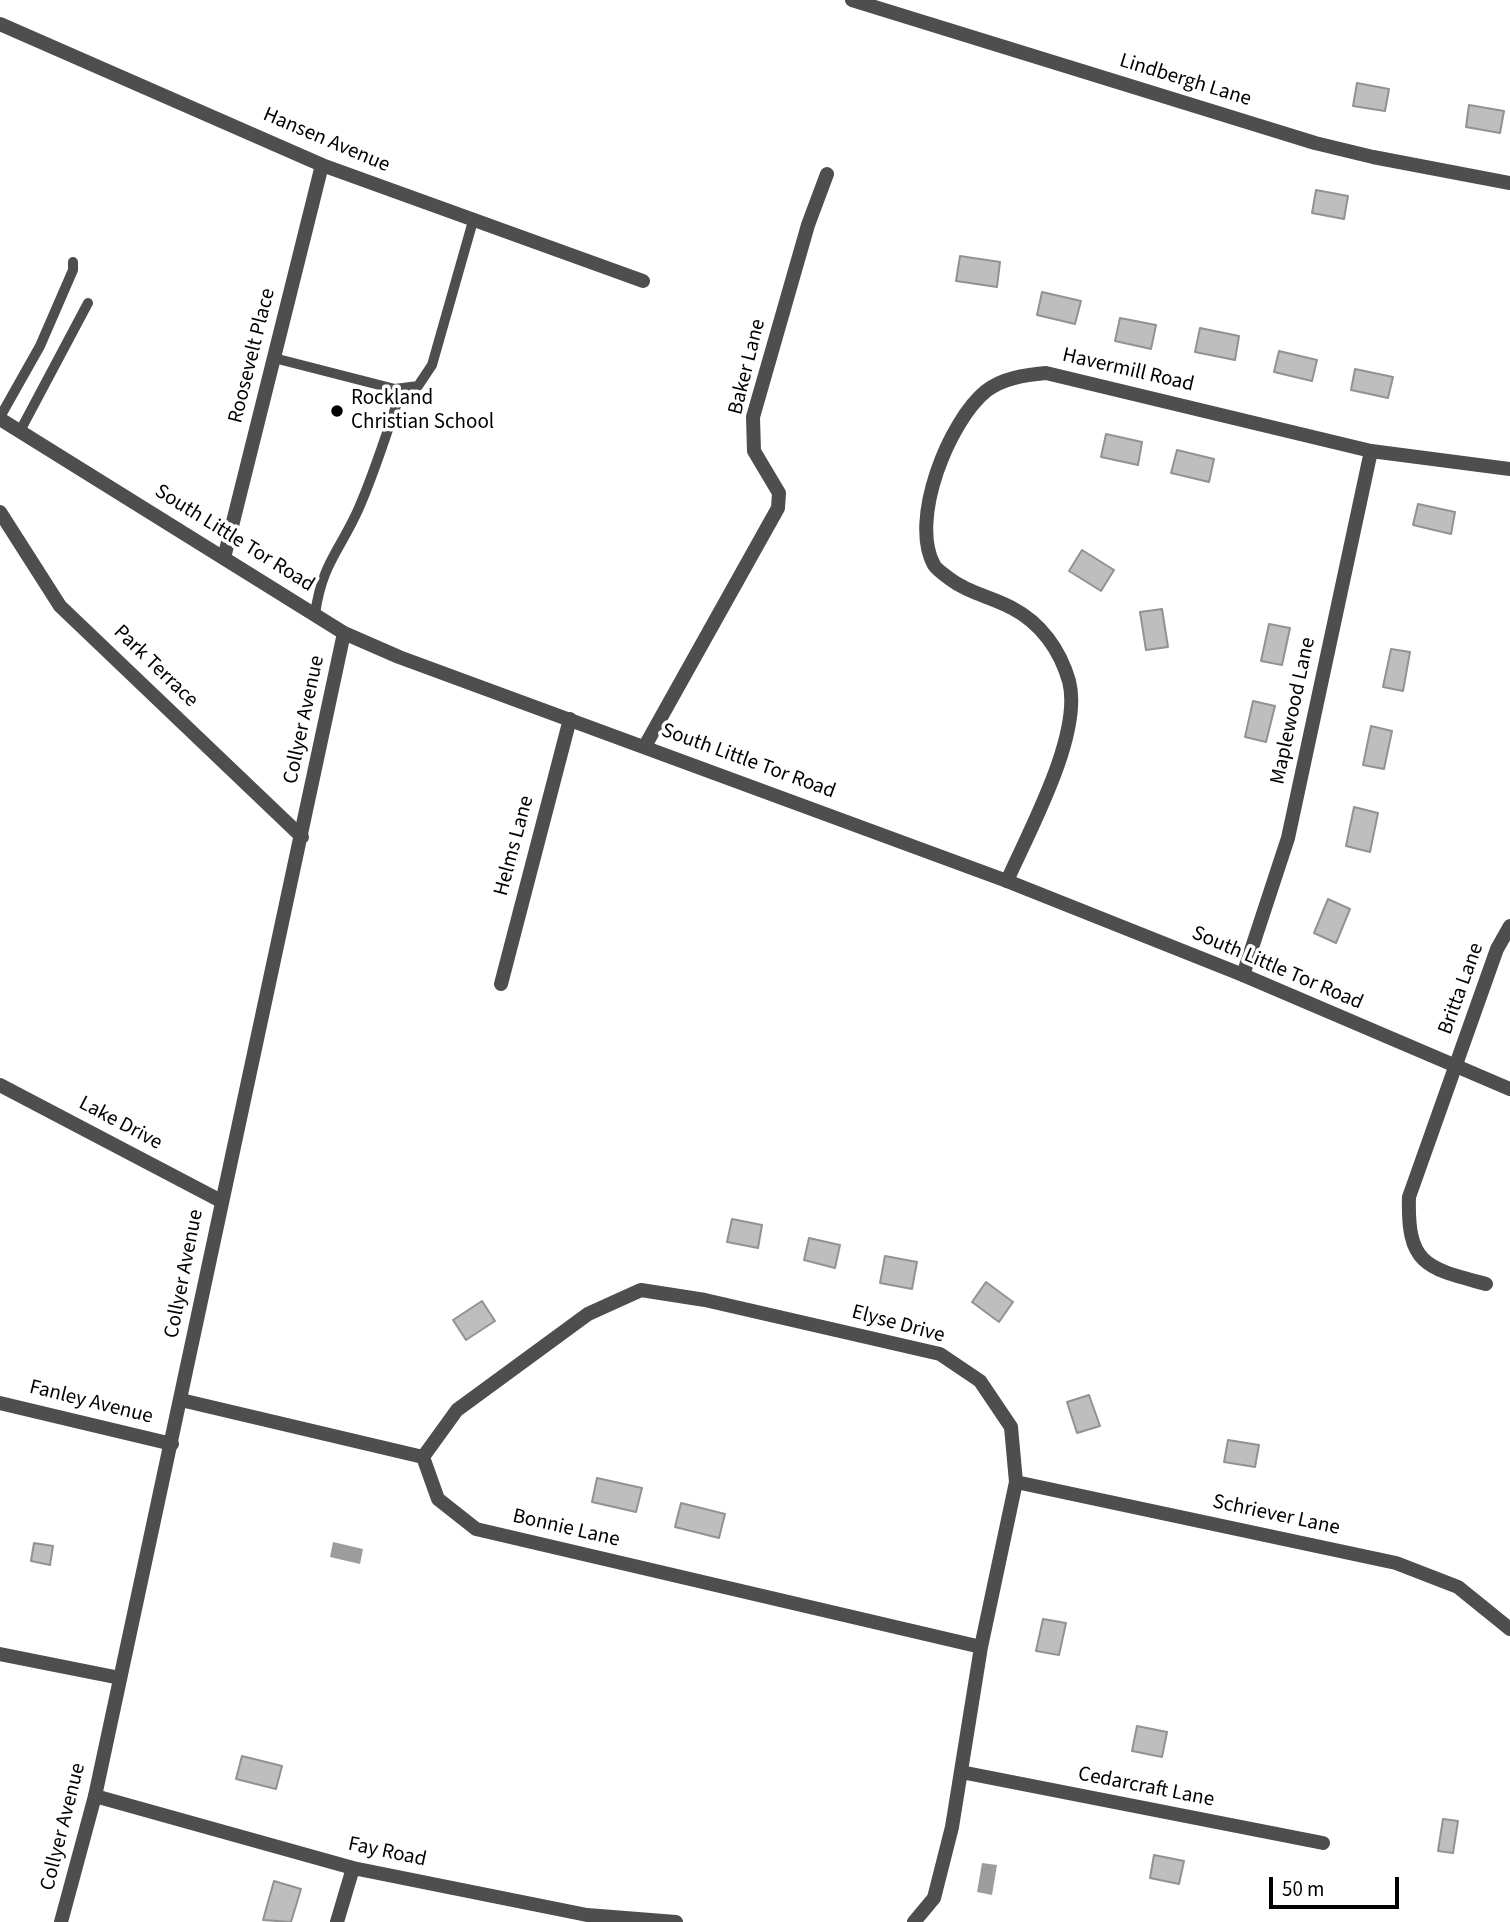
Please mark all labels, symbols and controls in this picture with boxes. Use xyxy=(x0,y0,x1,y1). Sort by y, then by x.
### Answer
street label: Lindbergh Lane xyxy=(1116,49,1254,113)
street label: Hansen Avenue xyxy=(259,103,393,179)
street label: Roosevelt Place xyxy=(224,286,282,426)
street label: Baker Lane xyxy=(724,317,772,417)
street label: Havermill Road xyxy=(1060,344,1196,398)
place label: Rockland Christian School xyxy=(351,386,494,436)
marker: Rockland Christian School xyxy=(329,403,345,419)
street label: South Little Tor Road xyxy=(149,480,319,598)
street label: Park Terrace xyxy=(107,620,203,714)
street label: Maplewood Lane xyxy=(1266,635,1322,787)
street label: Collyer Avenue xyxy=(279,654,331,786)
street label: South Little Tor Road xyxy=(657,719,839,805)
street label: Helms Lane xyxy=(490,793,540,899)
street label: South Little Tor Road xyxy=(1188,922,1366,1016)
street label: Britta Lane xyxy=(1434,940,1490,1038)
street label: Lake Drive xyxy=(74,1092,166,1156)
street label: Collyer Avenue xyxy=(160,1208,210,1340)
street label: Elyse Drive xyxy=(849,1301,947,1349)
street label: Fanley Avenue xyxy=(27,1375,155,1431)
street label: Schriever Lane xyxy=(1210,1490,1342,1542)
street label: Bonnie Lane xyxy=(510,1504,622,1554)
street label: Collyer Avenue xyxy=(36,1761,92,1893)
street label: Cedarcraft Lane xyxy=(1076,1762,1216,1814)
street label: Fay Road xyxy=(346,1832,428,1874)
scale bar xyxy=(1272,1862,1402,1906)
text: 50 m xyxy=(1282,1874,1324,1904)

